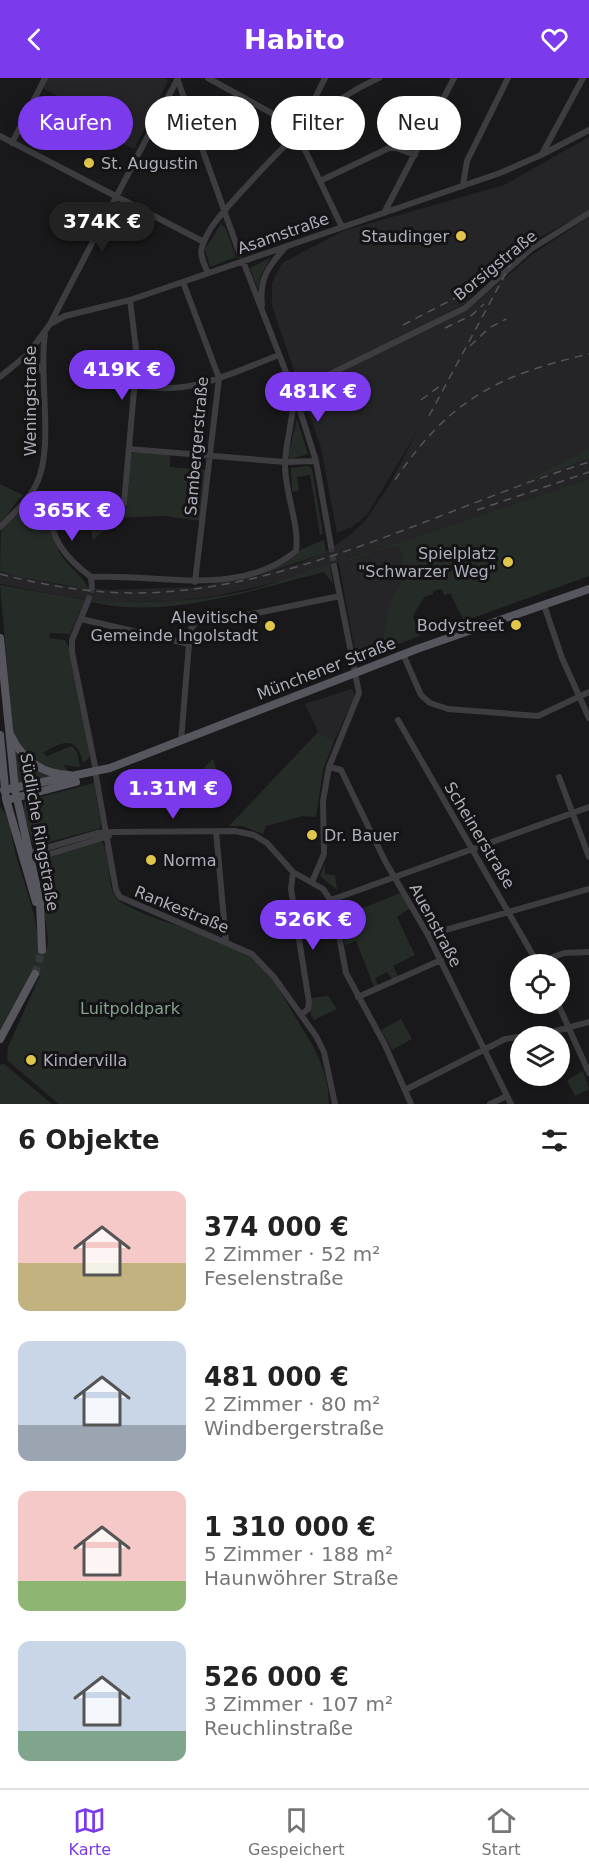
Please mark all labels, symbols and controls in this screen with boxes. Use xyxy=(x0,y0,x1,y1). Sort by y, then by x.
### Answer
icon: back xyxy=(18,23,51,56)
icon: heart xyxy=(538,23,571,56)
text: Habito xyxy=(244,24,345,55)
chip: Kaufen xyxy=(18,96,133,150)
chip: Mieten xyxy=(145,96,259,150)
chip: Filter xyxy=(271,96,365,150)
chip: Neu xyxy=(377,96,461,150)
place label: St. Augustin xyxy=(101,154,198,173)
marker: St. Augustin xyxy=(82,156,96,170)
pin: 374K € xyxy=(53,202,151,253)
text: 374K € xyxy=(63,209,141,233)
street label: Asamstraße xyxy=(235,209,331,258)
street label: Borsigstraße xyxy=(450,226,541,305)
place label: Staudinger xyxy=(361,227,449,246)
marker: Staudinger xyxy=(454,229,468,243)
street label: Weningstraße xyxy=(21,346,40,456)
pin: 419K € xyxy=(73,350,171,401)
text: 419K € xyxy=(83,357,161,381)
pin: 481K € xyxy=(269,372,367,423)
street label: Sambergerstraße xyxy=(181,376,212,516)
text: 481K € xyxy=(279,379,357,403)
pin: 365K € xyxy=(23,491,121,542)
text: 365K € xyxy=(33,498,111,522)
place label: Spielplatz "Schwarzer Weg" xyxy=(358,544,496,581)
marker: Spielplatz "Schwarzer Weg" xyxy=(501,555,515,569)
place label: Alevitische Gemeinde Ingolstadt xyxy=(91,608,258,645)
place label: Bodystreet xyxy=(417,616,504,635)
marker: Bodystreet xyxy=(509,618,523,632)
marker: Alevitische Gemeinde Ingolstadt xyxy=(263,619,277,633)
street label: Münchener Straße xyxy=(254,633,398,704)
street label: Südliche Ringstraße xyxy=(16,752,63,913)
pin: 1.31M € xyxy=(118,769,228,820)
text: 1.31M € xyxy=(128,776,218,800)
street label: Scheinerstraße xyxy=(440,779,519,892)
place label: Dr. Bauer xyxy=(324,826,399,845)
marker: Dr. Bauer xyxy=(305,828,319,842)
place label: Norma xyxy=(163,851,216,870)
marker: Norma xyxy=(144,853,158,867)
street label: Auenstraße xyxy=(406,880,466,970)
street label: Rankestraße xyxy=(132,882,232,937)
pin: 526K € xyxy=(264,900,362,951)
text: 526K € xyxy=(274,907,352,931)
map controls xyxy=(510,954,570,1086)
button: locate xyxy=(510,954,570,1014)
park label: Luitpoldpark xyxy=(80,999,181,1018)
button: layers xyxy=(510,1026,570,1086)
place label: Kindervilla xyxy=(43,1051,127,1070)
marker: Kindervilla xyxy=(24,1053,38,1067)
icon: filters xyxy=(538,1124,571,1157)
text: 6 Objekte xyxy=(18,1125,160,1155)
text: 374 000 € xyxy=(204,1212,349,1242)
icon: home xyxy=(66,1215,138,1287)
text: 2 Zimmer · 52 m² xyxy=(204,1242,380,1266)
text: Feselenstraße xyxy=(204,1266,344,1290)
text: 481 000 € xyxy=(204,1362,349,1392)
icon: home xyxy=(66,1365,138,1437)
text: 2 Zimmer · 80 m² xyxy=(204,1392,380,1416)
text: Windbergerstraße xyxy=(204,1416,384,1440)
text: 1 310 000 € xyxy=(204,1512,376,1542)
icon: home xyxy=(66,1515,138,1587)
text: 5 Zimmer · 188 m² xyxy=(204,1542,393,1566)
text: Haunwöhrer Straße xyxy=(204,1566,399,1590)
text: 526 000 € xyxy=(204,1662,349,1692)
icon: home xyxy=(66,1665,138,1737)
text: 3 Zimmer · 107 m² xyxy=(204,1692,393,1716)
text: Reuchlinstraße xyxy=(204,1716,353,1740)
tab: Karte xyxy=(68,1804,111,1859)
tab: Gespeichert xyxy=(248,1804,345,1859)
tab: Start xyxy=(481,1804,521,1859)

